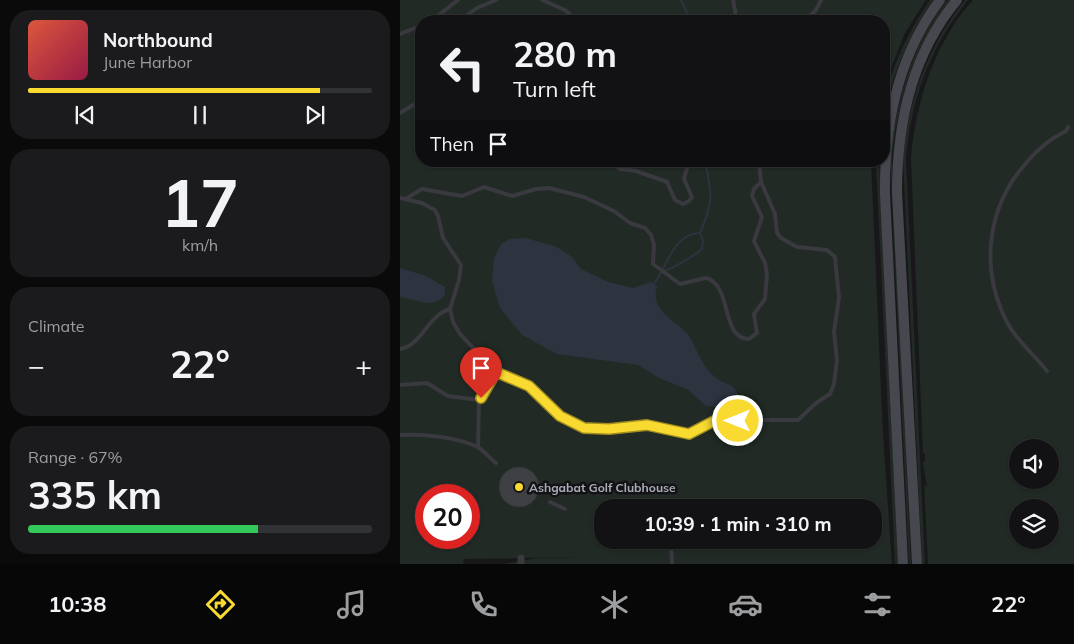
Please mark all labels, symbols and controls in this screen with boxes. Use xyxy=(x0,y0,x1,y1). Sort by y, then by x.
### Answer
text: Northbound xyxy=(103,28,213,52)
text: 280 m xyxy=(513,32,617,76)
icon: left xyxy=(430,35,495,100)
text: June Harbor xyxy=(103,52,192,72)
text: Turn left xyxy=(513,75,596,103)
icon: previous xyxy=(71,101,99,129)
icon: pause xyxy=(186,101,214,129)
icon: next xyxy=(301,101,329,129)
icon: arrive xyxy=(484,130,512,158)
text: Then xyxy=(430,132,474,156)
text: 17 xyxy=(161,162,239,243)
text: km/h xyxy=(182,235,218,255)
text: Climate xyxy=(28,316,84,336)
text: 22° xyxy=(170,340,230,388)
pin xyxy=(460,347,502,398)
text: − xyxy=(28,348,45,383)
text: + xyxy=(355,348,372,383)
icon: arrive xyxy=(467,354,495,382)
position arrow xyxy=(711,394,763,446)
map controls xyxy=(1009,439,1059,549)
button: sound xyxy=(1009,439,1059,489)
text: Range · 67% xyxy=(28,447,123,467)
text: 335 km xyxy=(28,471,162,519)
place label: Ashgabat Golf Clubhouse xyxy=(529,480,676,495)
marker: Ashgabat Golf Clubhouse xyxy=(513,481,525,493)
speed limit sign: 20 xyxy=(415,484,480,549)
button: layers xyxy=(1009,499,1059,549)
text: 10:39 · 1 min · 310 m xyxy=(644,512,832,536)
icon: directions xyxy=(203,587,238,622)
icon: music xyxy=(334,587,369,622)
icon: phone xyxy=(466,587,501,622)
icon: climate xyxy=(597,587,632,622)
icon: car xyxy=(728,587,763,622)
icon: filters xyxy=(860,587,895,622)
text: 10:38 xyxy=(48,590,106,618)
text: 22° xyxy=(991,590,1026,618)

